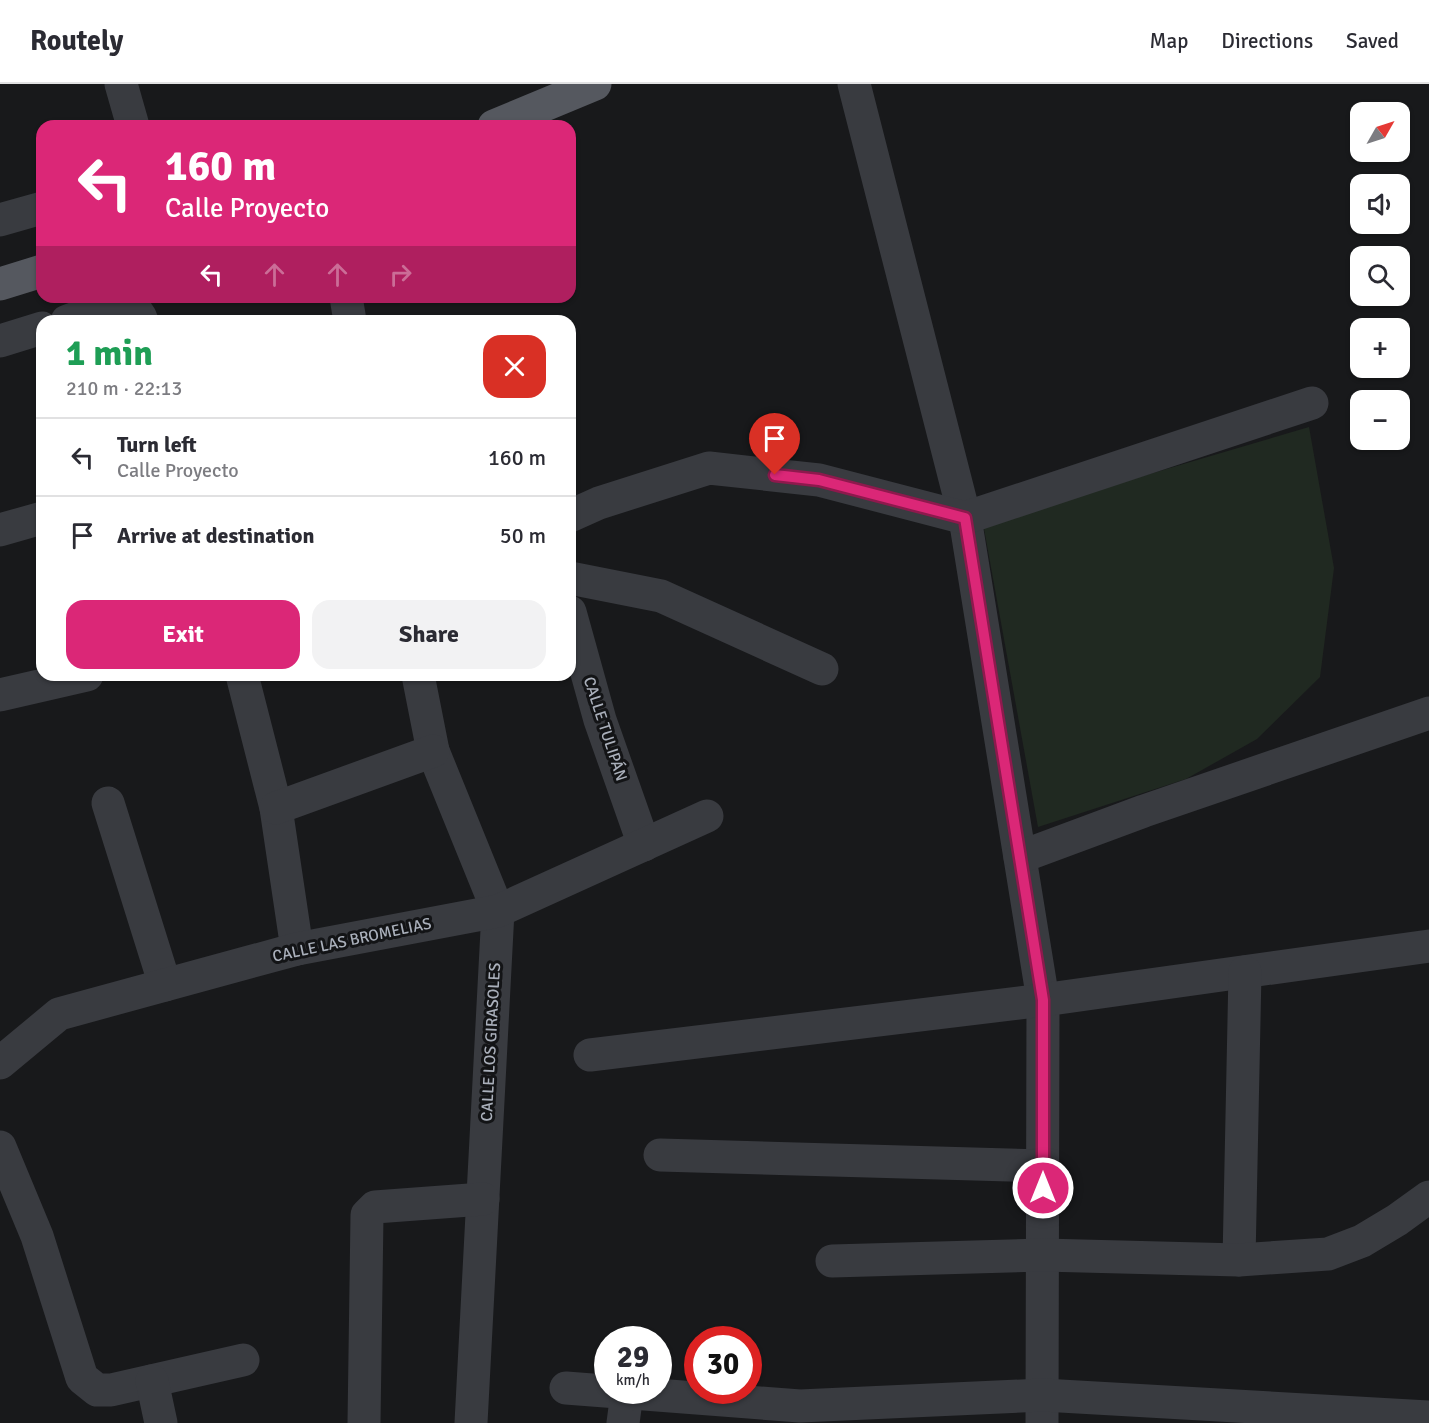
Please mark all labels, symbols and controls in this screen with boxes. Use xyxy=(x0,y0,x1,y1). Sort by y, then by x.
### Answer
text: Routely xyxy=(30,24,123,58)
text: Map xyxy=(1150,28,1188,54)
text: Directions xyxy=(1221,28,1313,54)
text: Saved xyxy=(1346,28,1399,54)
north arrow xyxy=(1350,102,1410,162)
map controls xyxy=(1350,102,1410,450)
text: 160 m xyxy=(165,141,276,192)
icon: left xyxy=(66,144,144,222)
button: sound xyxy=(1350,174,1410,234)
text: Calle Proyecto xyxy=(165,192,329,225)
button: search xyxy=(1350,246,1410,306)
icon: left xyxy=(195,258,228,291)
icon: ahead xyxy=(258,258,291,291)
icon: ahead xyxy=(321,258,354,291)
icon: right xyxy=(384,258,417,291)
button: + xyxy=(1350,318,1410,378)
text: 1 min xyxy=(66,331,153,376)
button: close xyxy=(483,335,546,398)
text: 210 m · 22:13 xyxy=(66,376,182,401)
button: − xyxy=(1350,390,1410,450)
pin xyxy=(749,413,800,475)
icon: arrive xyxy=(758,422,791,455)
text: Turn left xyxy=(117,431,197,458)
icon: left xyxy=(66,441,99,474)
text: 160 m xyxy=(488,444,546,471)
text: Calle Proyecto xyxy=(117,458,239,483)
icon: arrive xyxy=(66,519,99,552)
text: Arrive at destination xyxy=(117,522,314,549)
text: 50 m xyxy=(500,522,546,549)
button: Exit xyxy=(66,600,300,669)
button: Share xyxy=(312,600,546,669)
street label: CALLE TULIPÁN xyxy=(579,674,631,784)
street label: CALLE LAS BROMELIAS xyxy=(271,913,433,967)
street label: CALLE LOS GIRASOLES xyxy=(477,962,505,1122)
position arrow xyxy=(1011,1156,1075,1220)
speed limit sign: 30 xyxy=(684,1326,762,1404)
text: 29 xyxy=(617,1339,649,1376)
text: km/h xyxy=(616,1371,650,1389)

